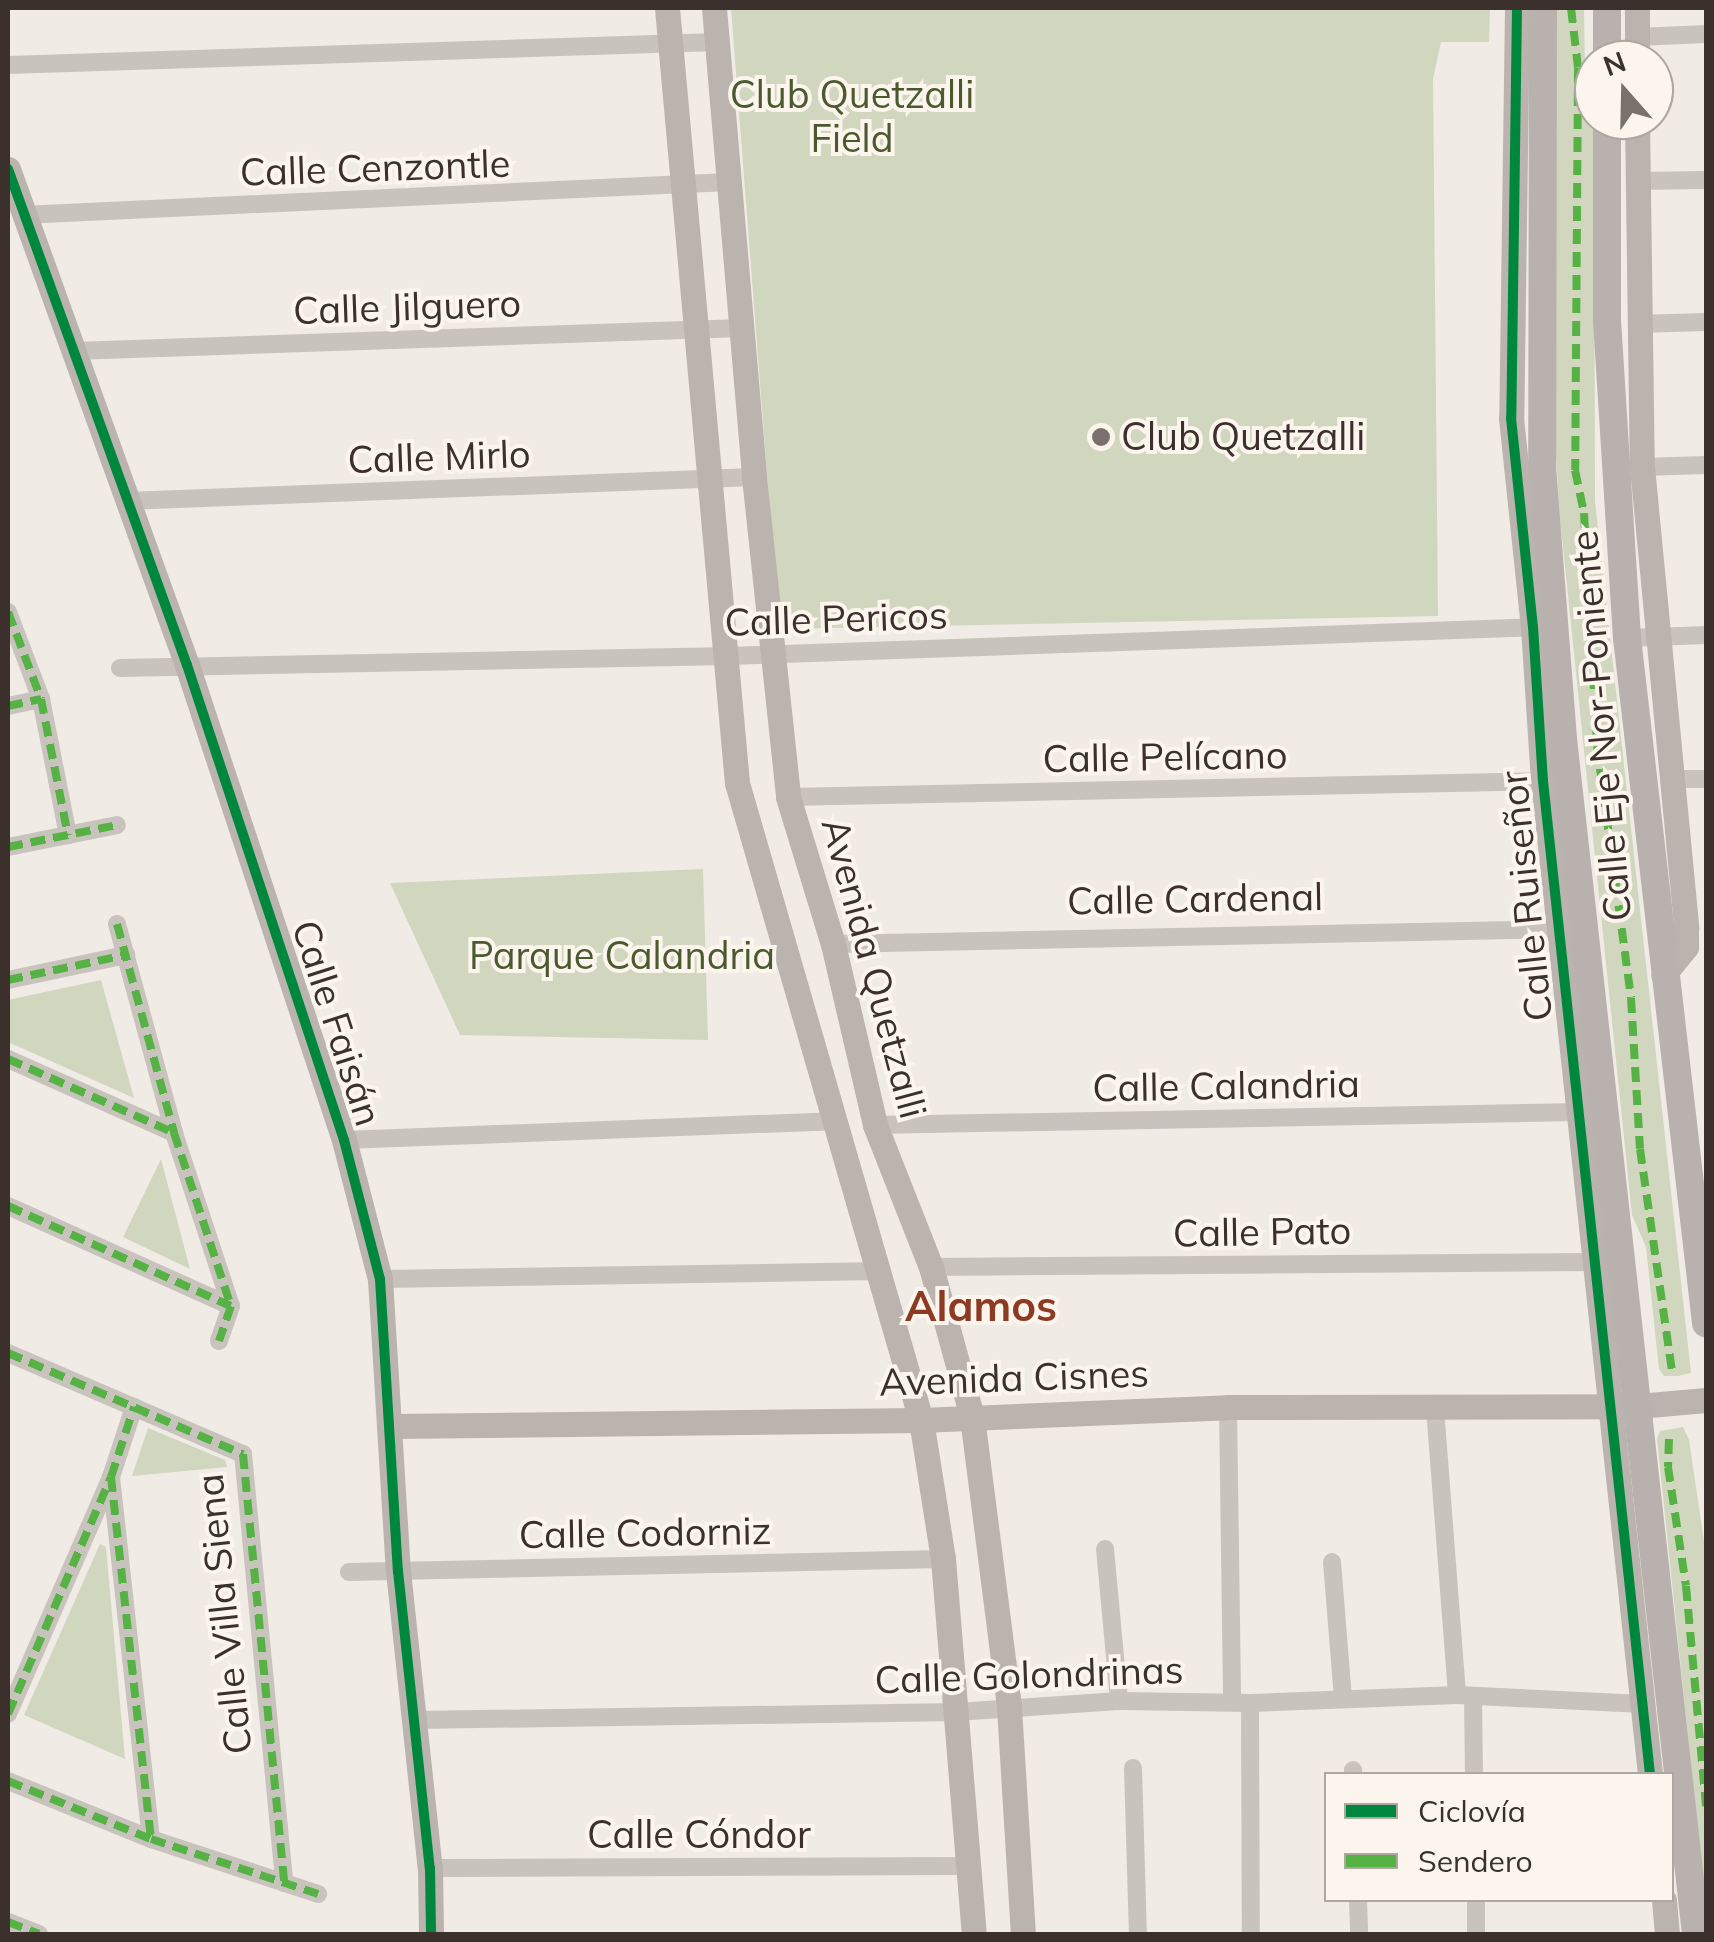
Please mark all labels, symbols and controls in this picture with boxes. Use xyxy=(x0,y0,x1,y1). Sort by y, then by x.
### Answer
north arrow xyxy=(1574,40,1674,140)
text: N xyxy=(1598,43,1630,83)
park label: Club Quetzalli Field xyxy=(730,72,974,162)
street label: Calle Cenzontle xyxy=(239,140,511,196)
street label: Calle Jilguero xyxy=(292,280,522,334)
place label: Club Quetzalli xyxy=(1121,414,1365,460)
marker: Club Quetzalli xyxy=(1090,426,1112,448)
street label: Calle Mirlo xyxy=(347,431,531,483)
street label: Calle Eje Nor-Poniente xyxy=(1561,529,1641,923)
street label: Calle Pericos xyxy=(724,592,948,646)
street label: Calle Pelícano xyxy=(1042,732,1288,782)
street label: Calle Ruiseñor xyxy=(1490,769,1562,1023)
street label: Avenida Quetzalli xyxy=(812,813,936,1123)
street label: Calle Cardenal xyxy=(1067,874,1323,924)
street label: Calle Faisán xyxy=(282,915,392,1131)
park label: Parque Calandria xyxy=(469,933,775,979)
street label: Calle Calandria xyxy=(1092,1061,1360,1111)
street label: Calle Pato xyxy=(1172,1208,1352,1256)
district label: Alamos xyxy=(905,1281,1057,1331)
street label: Avenida Cisnes xyxy=(878,1351,1150,1405)
street label: Calle Villa Siena xyxy=(187,1472,261,1756)
street label: Calle Codorniz xyxy=(518,1508,772,1558)
street label: Calle Golondrinas xyxy=(874,1647,1184,1703)
legend xyxy=(1324,1772,1674,1902)
text: Ciclovía xyxy=(1418,1792,1526,1830)
street label: Calle Cóndor xyxy=(587,1812,811,1858)
text: Sendero xyxy=(1418,1842,1533,1880)

